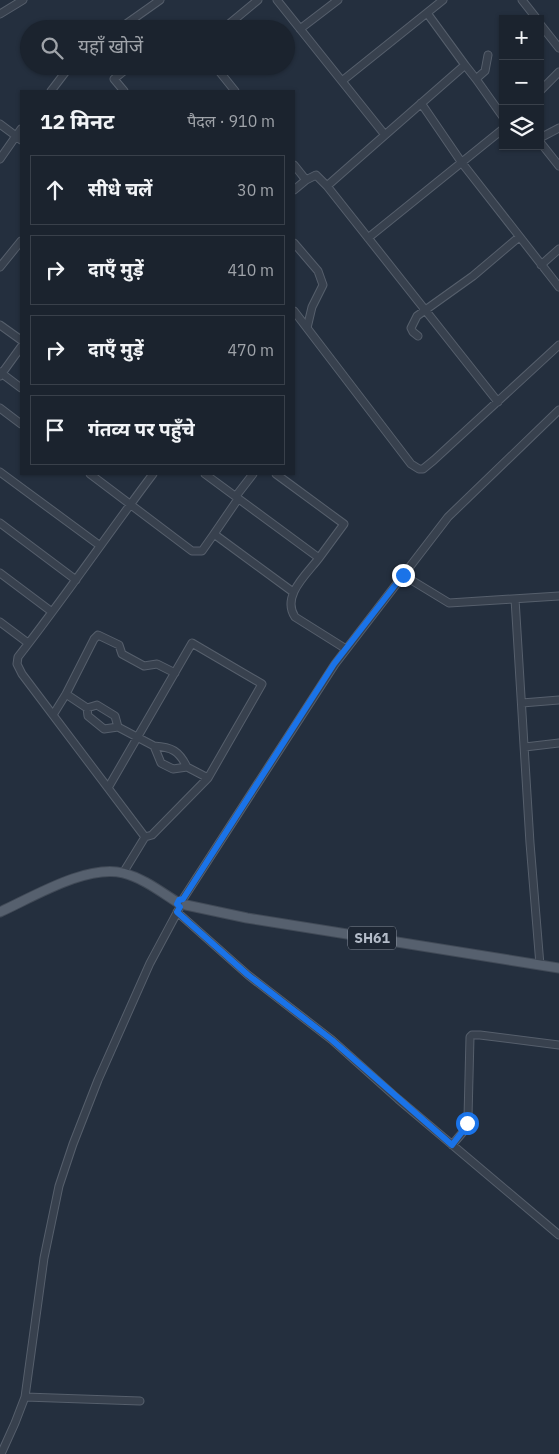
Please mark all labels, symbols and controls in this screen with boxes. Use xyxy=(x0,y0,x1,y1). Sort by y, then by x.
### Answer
map controls xyxy=(499,15,544,150)
button: + xyxy=(499,15,544,60)
search box xyxy=(20,20,295,75)
icon: search xyxy=(38,34,66,62)
text: यहाँ खोजें xyxy=(78,34,143,58)
button: − xyxy=(499,60,544,105)
button: layers xyxy=(499,105,544,150)
text: 12 मिनट xyxy=(40,107,114,135)
text: पैदल · 910 m xyxy=(187,111,275,131)
icon: ahead xyxy=(41,176,69,204)
text: सीधे चलें xyxy=(88,177,152,201)
text: 30 m xyxy=(237,180,274,200)
icon: right xyxy=(41,256,69,284)
text: दाएँ मुड़ें xyxy=(88,257,144,281)
text: 410 m xyxy=(227,260,274,280)
icon: right xyxy=(41,336,69,364)
text: दाएँ मुड़ें xyxy=(88,337,144,361)
text: 470 m xyxy=(227,340,274,360)
icon: arrive xyxy=(41,416,69,444)
text: गंतव्य पर पहुँचे xyxy=(88,417,195,441)
route end xyxy=(392,564,415,587)
road number: SH61 xyxy=(348,926,396,950)
route start xyxy=(456,1112,479,1135)

